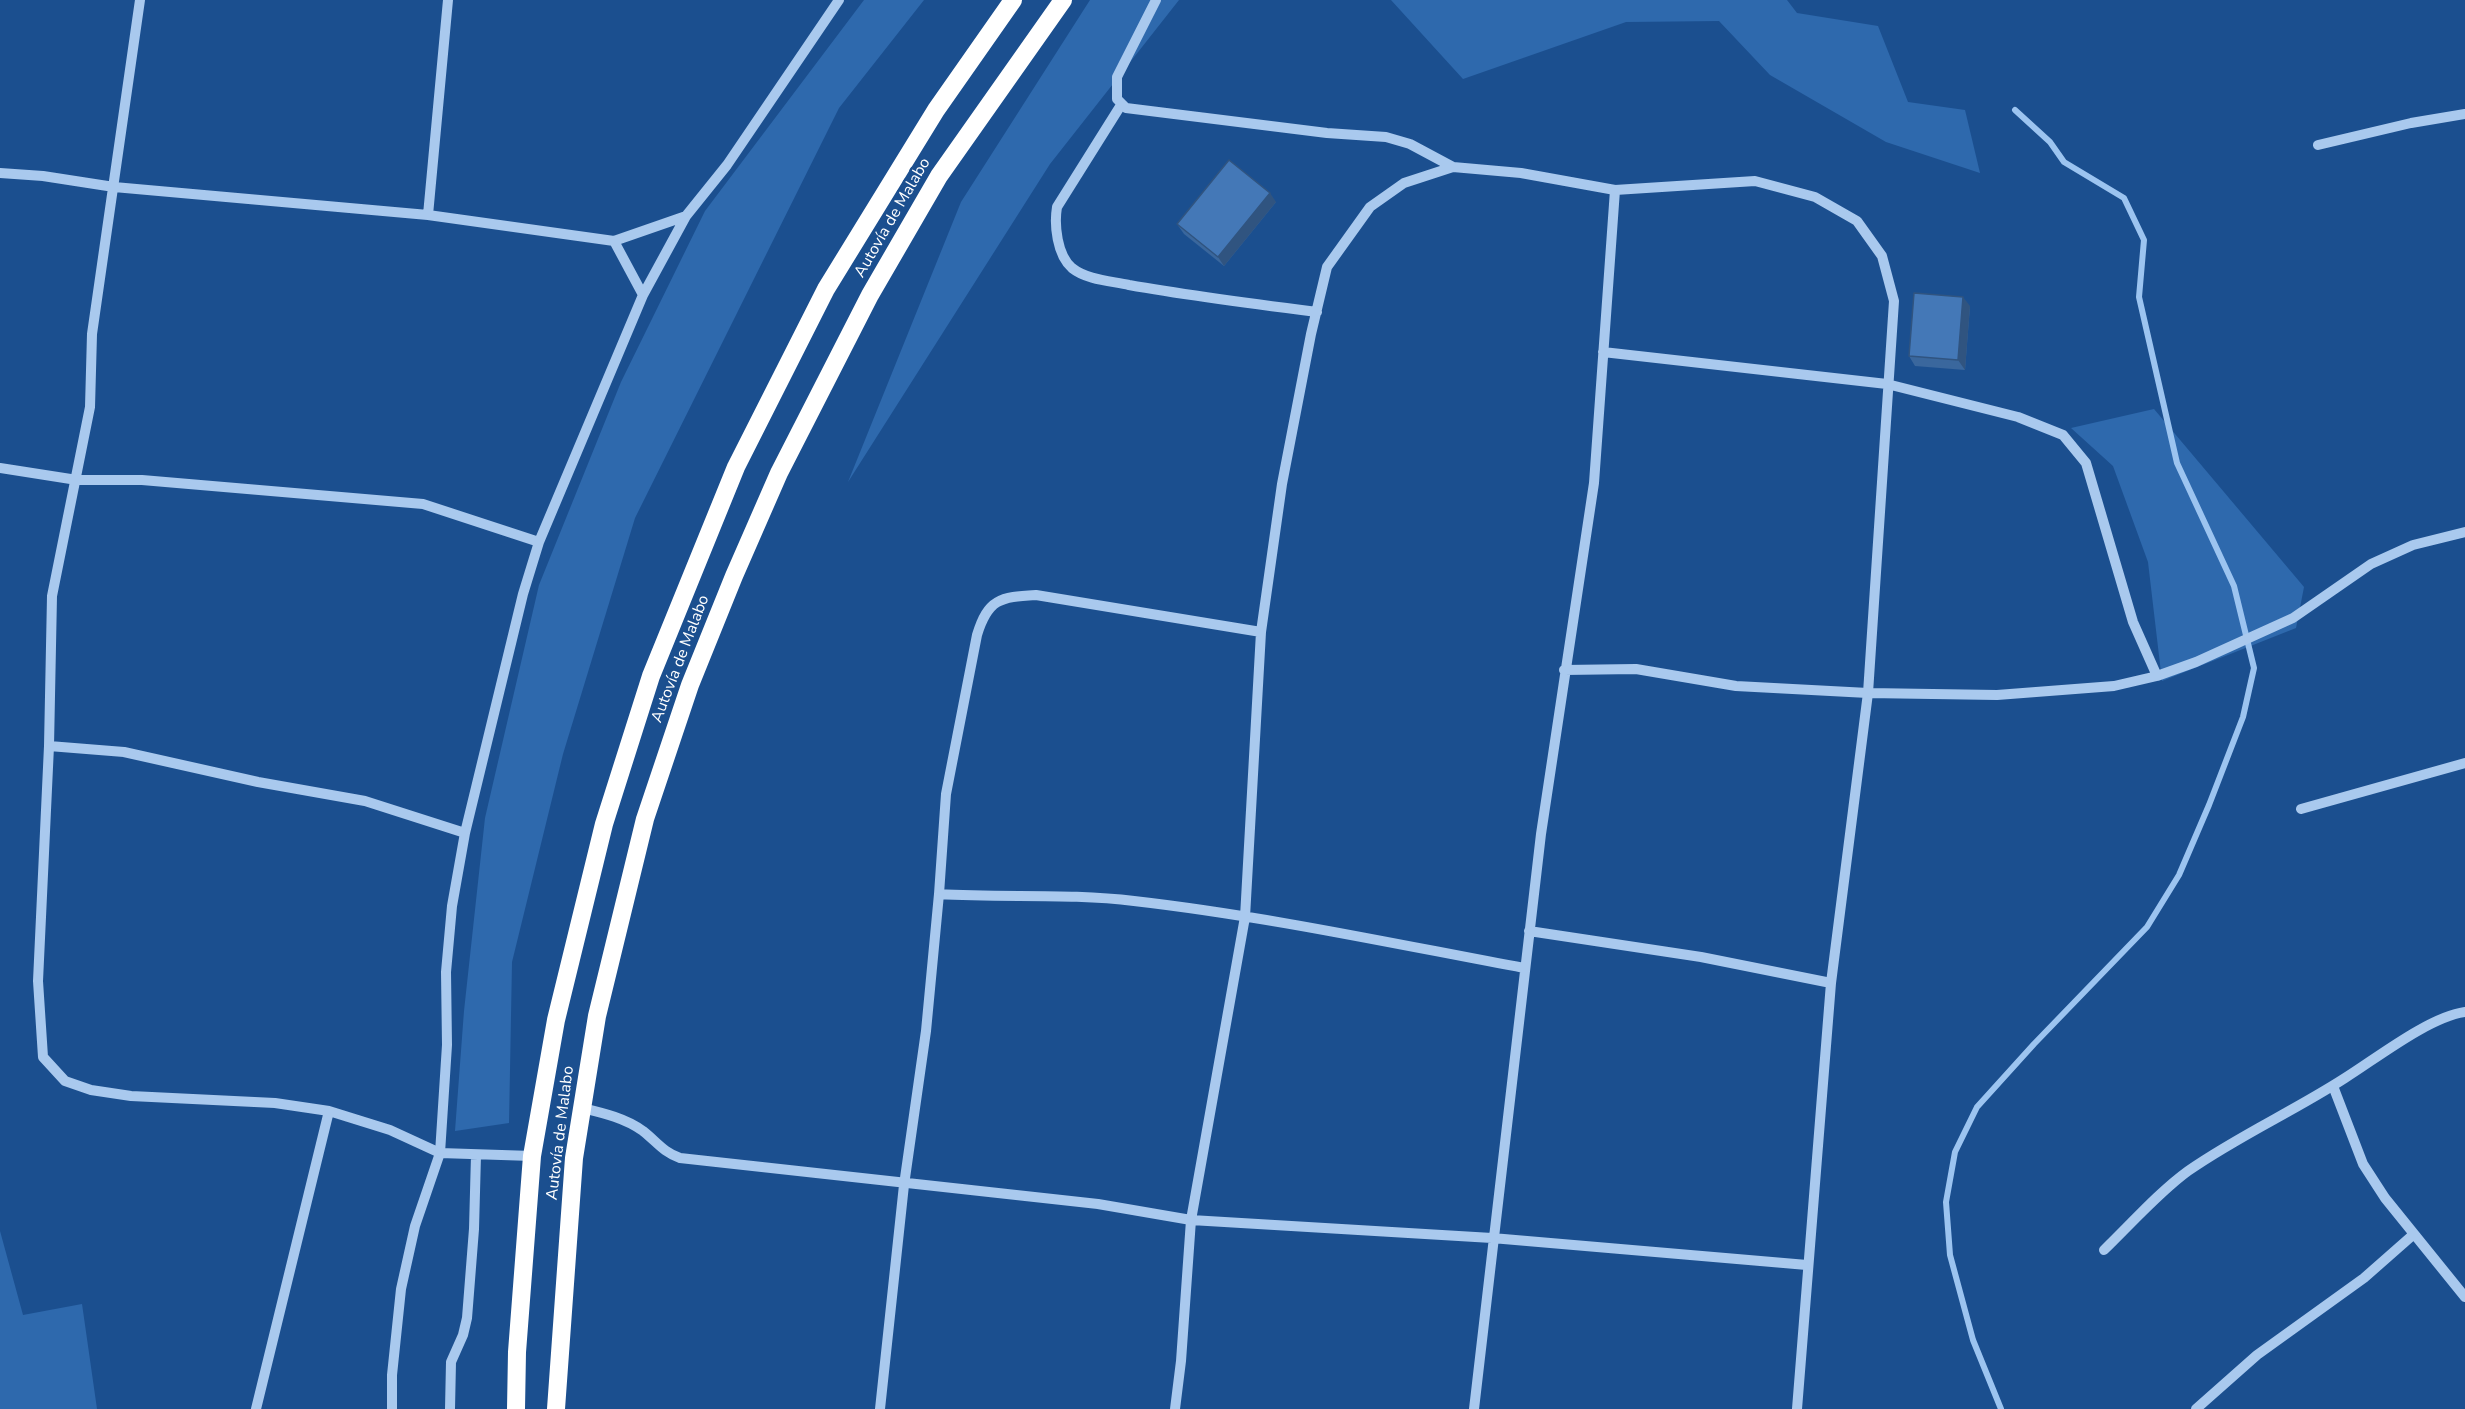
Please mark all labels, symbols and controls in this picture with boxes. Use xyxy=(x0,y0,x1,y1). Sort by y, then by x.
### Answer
street label: Autovía de Malabo xyxy=(851,155,935,281)
street label: Autovía de Malabo xyxy=(648,593,714,725)
street label: Autovía de Malabo xyxy=(543,1065,579,1201)

